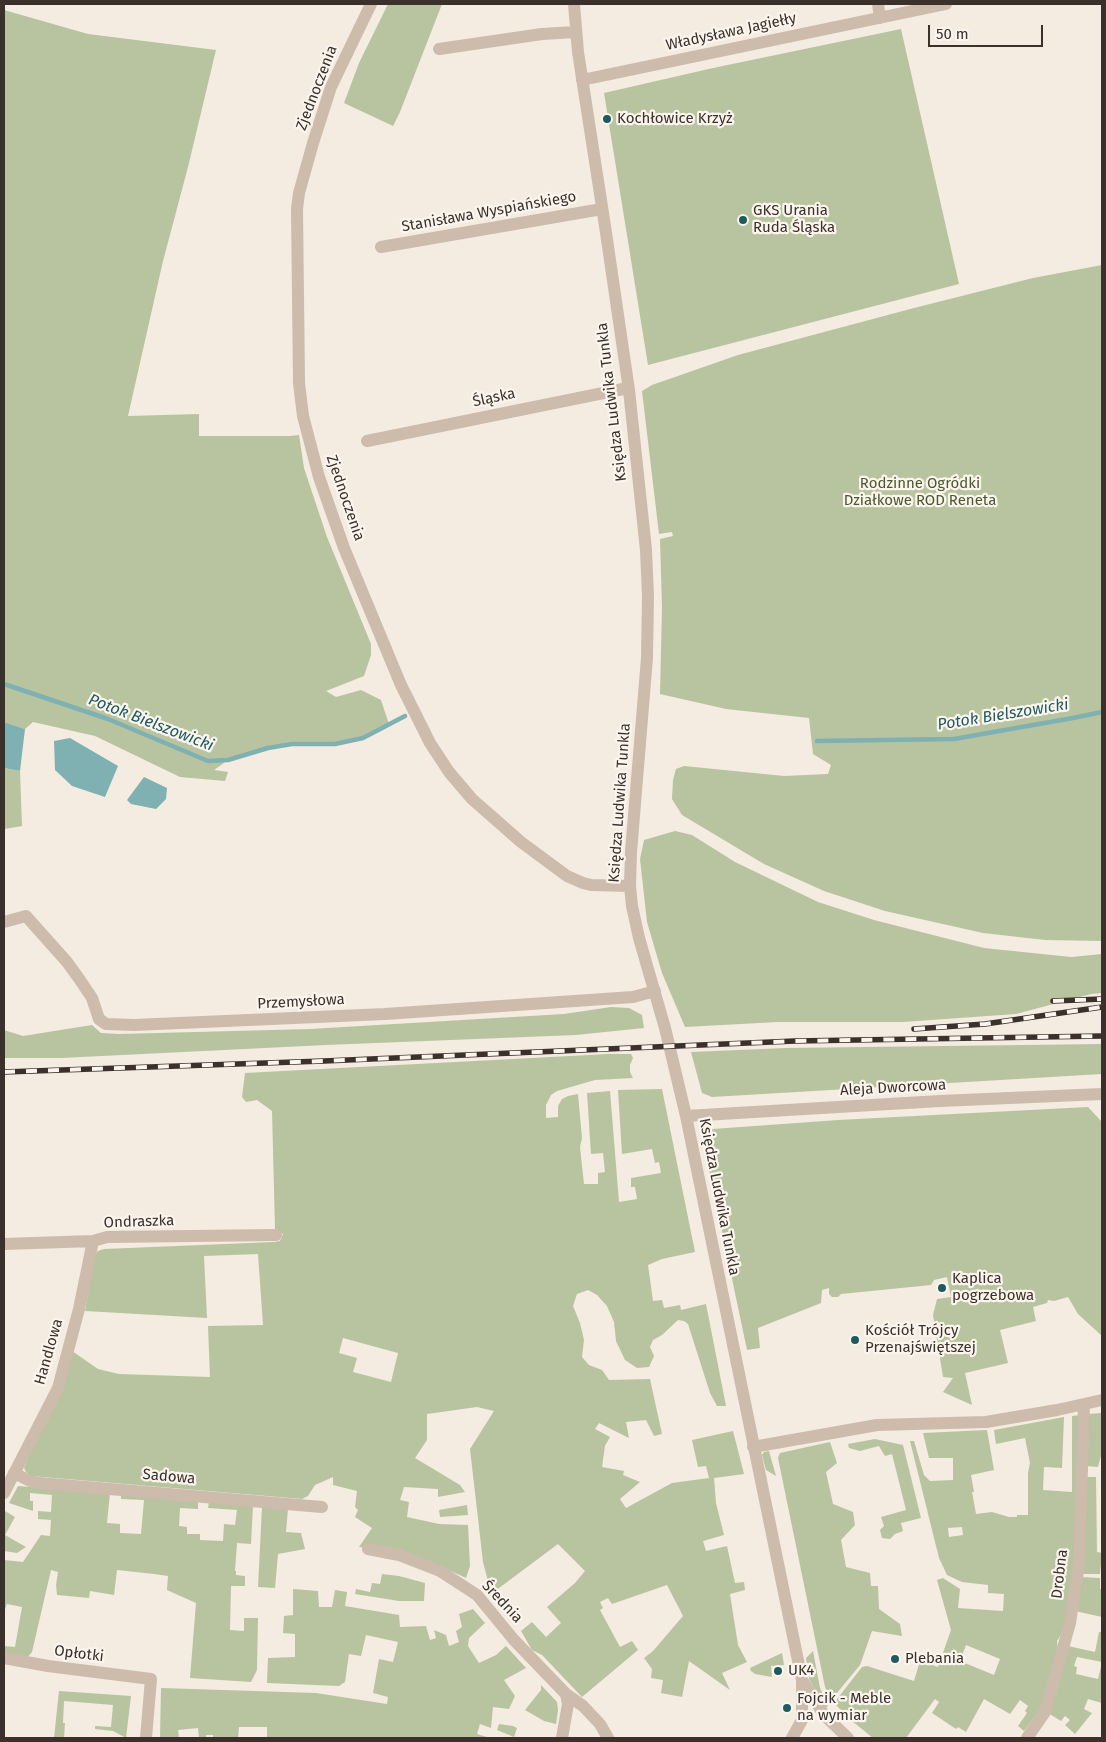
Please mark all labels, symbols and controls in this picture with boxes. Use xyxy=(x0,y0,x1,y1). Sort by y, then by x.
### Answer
street label: Władysława Jagiełły xyxy=(664,9,798,55)
scale bar xyxy=(931,15,1046,47)
text: 50 m xyxy=(936,25,969,43)
street label: Zjednoczenia xyxy=(293,43,341,133)
place label: Kochłowice Krzyż xyxy=(617,110,733,128)
marker: Kochłowice Krzyż xyxy=(601,113,613,125)
street label: Stanisława Wyspiańskiego xyxy=(400,188,578,236)
place label: GKS Urania Ruda Śląska xyxy=(753,202,835,237)
marker: GKS Urania Ruda Śląska xyxy=(737,214,749,226)
street label: Księdza Ludwika Tunkla xyxy=(593,321,631,483)
street label: Śląska xyxy=(471,385,517,411)
street label: Zjednoczenia xyxy=(322,453,368,543)
park label: Rodzinne Ogródki Działkowe ROD Reneta xyxy=(844,475,996,510)
water label: Potok Bielszowicki xyxy=(86,690,216,756)
water label: Potok Bielszowicki xyxy=(936,695,1070,735)
street label: Księdza Ludwika Tunkla xyxy=(605,723,635,883)
street label: Przemysłowa xyxy=(257,991,345,1013)
street label: Aleja Dworcowa xyxy=(839,1076,947,1100)
street label: Księdza Ludwika Tunkla xyxy=(695,1117,743,1277)
street label: Ondraszka xyxy=(103,1212,175,1232)
place label: Kaplica pogrzebowa xyxy=(952,1270,1034,1305)
marker: Kaplica pogrzebowa xyxy=(936,1282,948,1294)
street label: Handlowa xyxy=(31,1317,67,1387)
place label: Kościół Trójcy Przenajświętszej xyxy=(865,1322,976,1357)
marker: Kościół Trójcy Przenajświętszej xyxy=(849,1334,861,1346)
street label: Sadowa xyxy=(142,1466,196,1488)
street label: Drobna xyxy=(1048,1548,1072,1600)
street label: Średnia xyxy=(478,1577,526,1627)
street label: Opłotki xyxy=(53,1642,105,1666)
place label: Plebania xyxy=(905,1650,964,1668)
marker: Plebania xyxy=(889,1653,901,1665)
place label: UK4 xyxy=(788,1662,814,1680)
marker: UK4 xyxy=(772,1665,784,1677)
place label: Fojcik - Meble na wymiar xyxy=(797,1690,891,1725)
marker: Fojcik - Meble na wymiar xyxy=(781,1702,793,1714)

